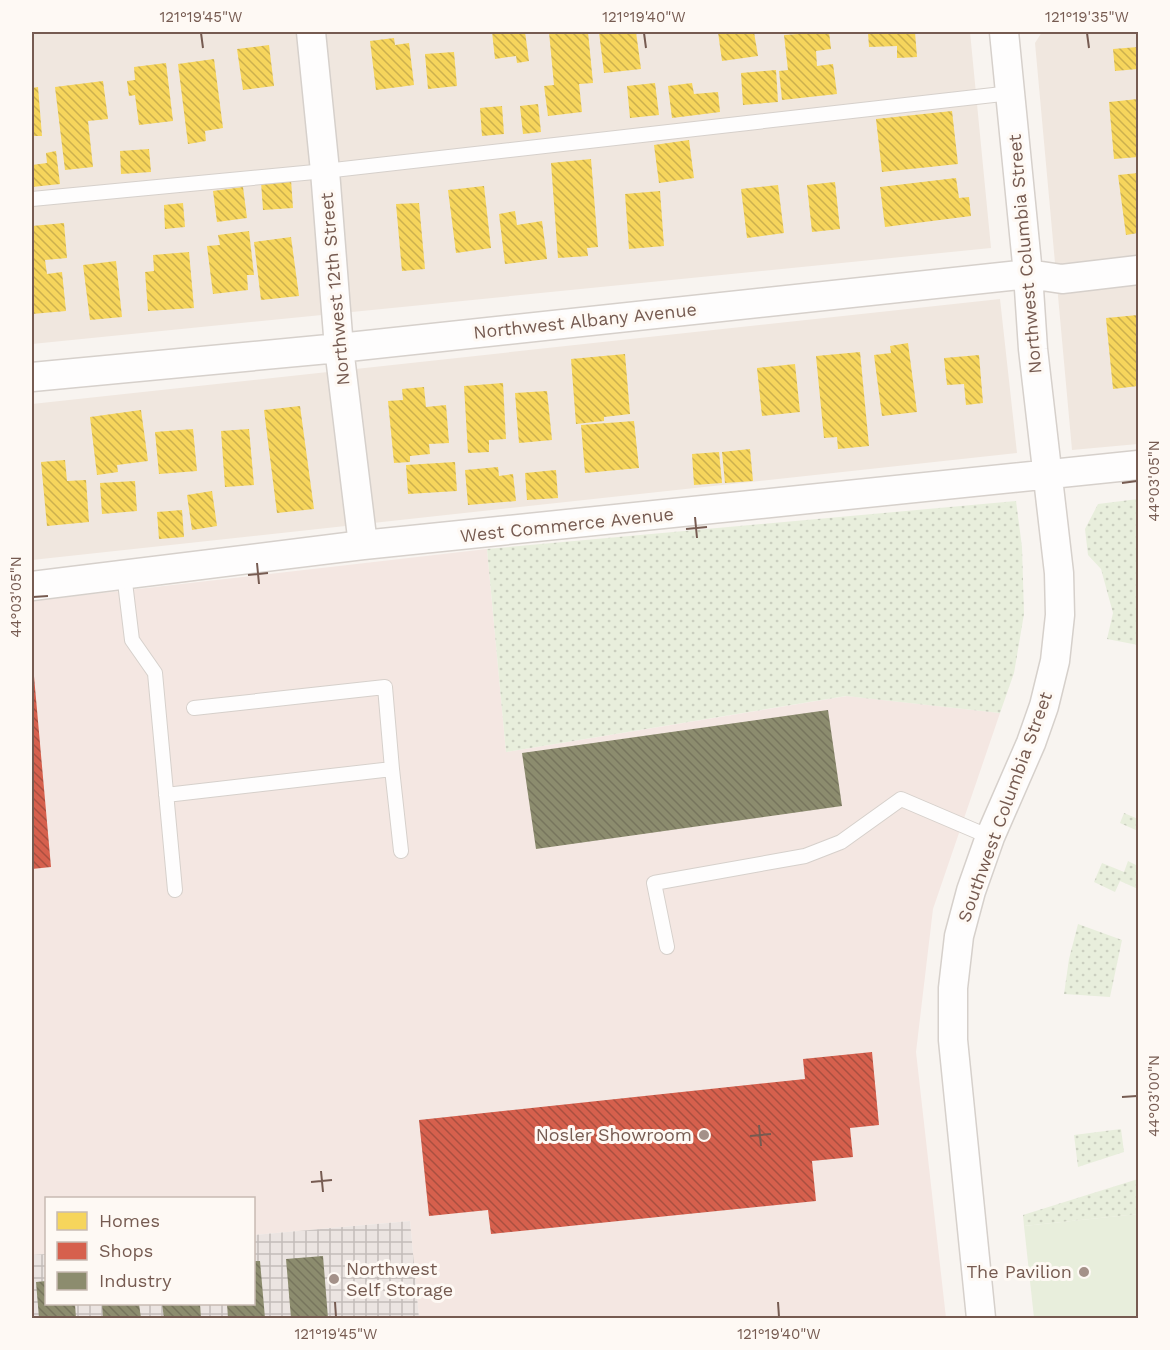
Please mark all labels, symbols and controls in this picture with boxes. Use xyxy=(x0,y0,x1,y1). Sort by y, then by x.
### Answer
text: 121°19'45"W xyxy=(160,8,242,26)
text: 121°19'40"W xyxy=(602,8,686,26)
text: 121°19'35"W xyxy=(1045,8,1129,26)
street label: Northwest Columbia Street xyxy=(1004,133,1045,375)
street label: Northwest 12th Street xyxy=(316,191,353,386)
street label: Northwest Albany Avenue xyxy=(472,298,698,343)
text: 44°03'05"N xyxy=(1145,440,1163,522)
street label: West Commerce Avenue xyxy=(459,503,675,546)
text: 44°03'05"N xyxy=(7,556,25,638)
street label: Southwest Columbia Street xyxy=(953,688,1056,925)
text: 44°03'00"N xyxy=(1145,1055,1163,1137)
place label: Nosler Showroom xyxy=(536,1124,692,1145)
marker: Nosler Showroom xyxy=(697,1128,711,1142)
legend xyxy=(45,1197,255,1305)
text: Homes xyxy=(99,1210,160,1231)
text: Shops xyxy=(99,1240,153,1261)
place label: Northwest Self Storage xyxy=(346,1258,453,1300)
place label: The Pavilion xyxy=(967,1261,1072,1282)
marker: The Pavilion xyxy=(1077,1265,1091,1279)
text: Industry xyxy=(99,1270,172,1291)
marker: Northwest Self Storage xyxy=(327,1272,341,1286)
text: 121°19'45"W xyxy=(295,1325,377,1343)
text: 121°19'40"W xyxy=(737,1325,821,1343)

